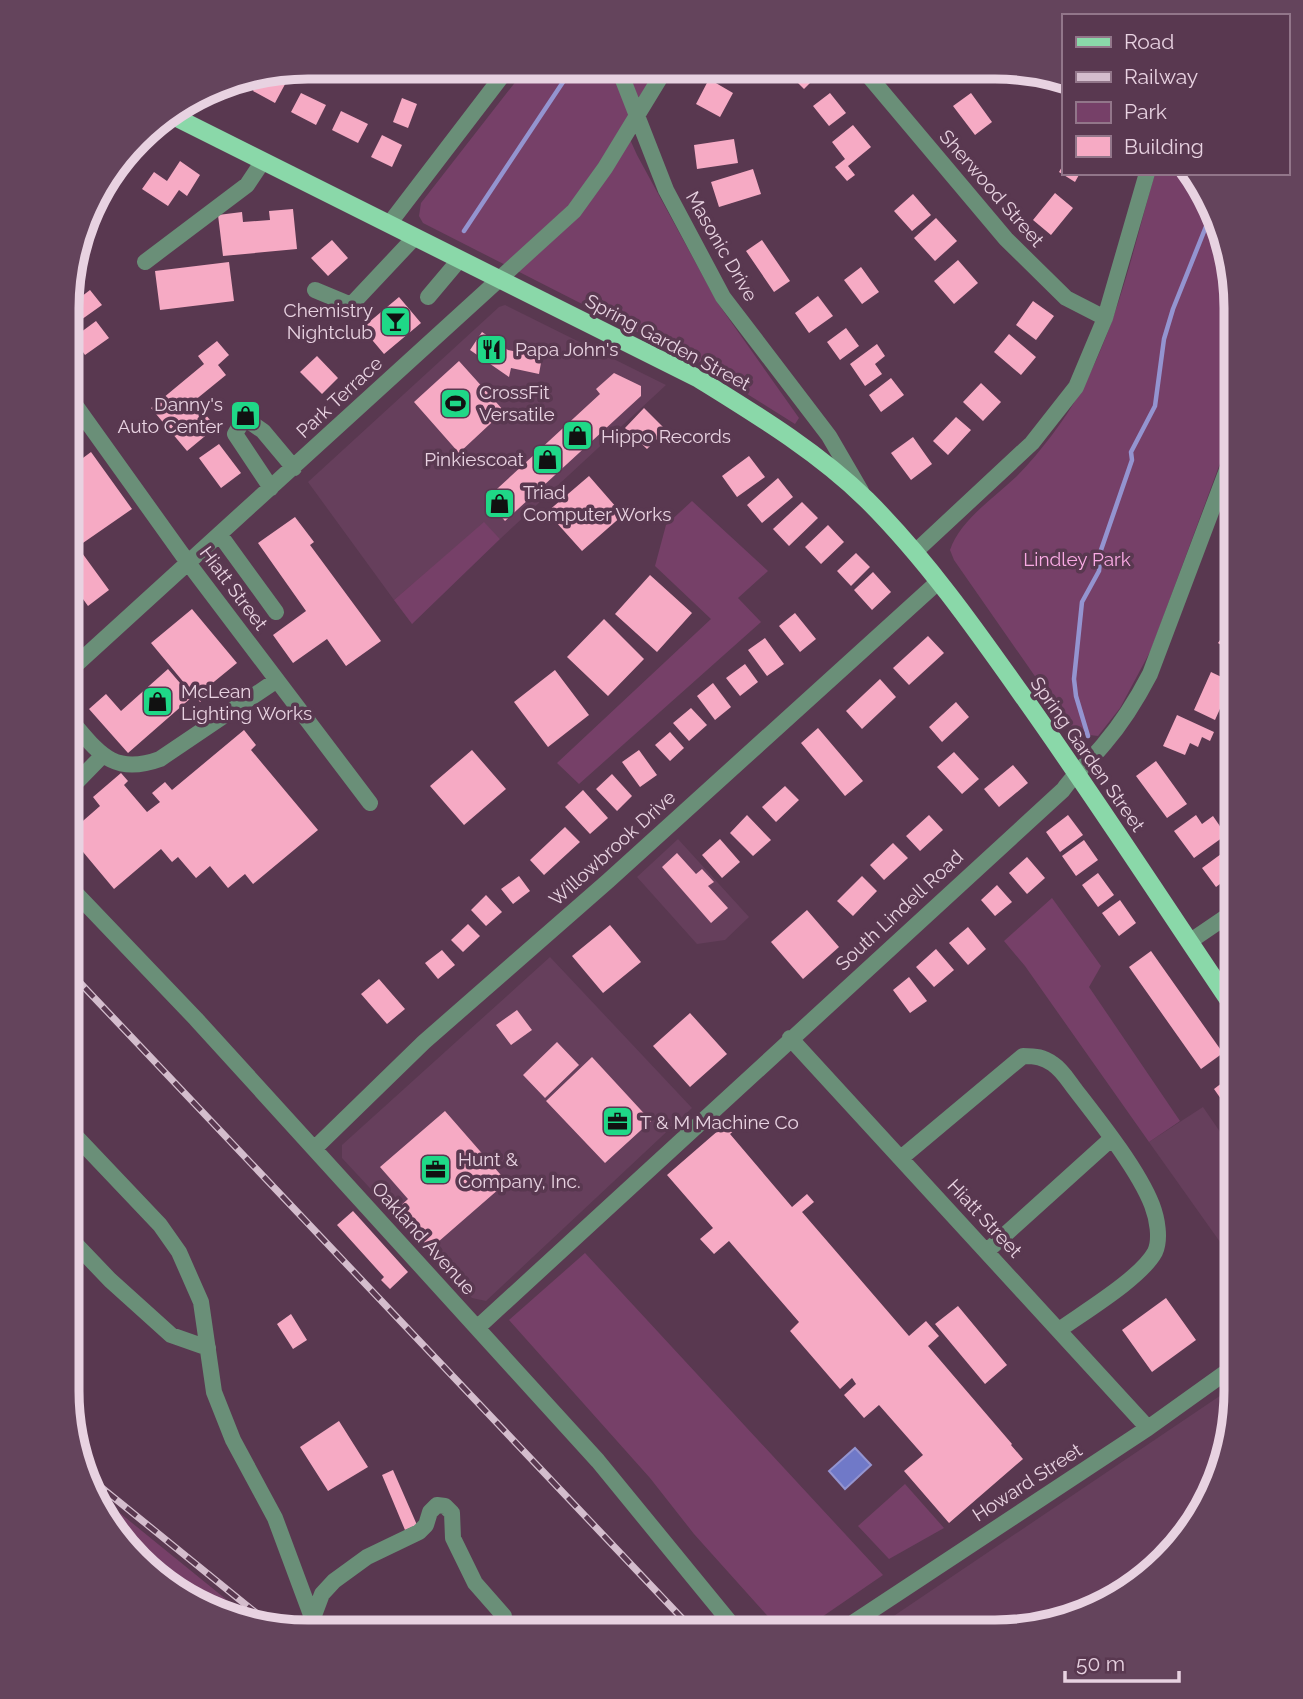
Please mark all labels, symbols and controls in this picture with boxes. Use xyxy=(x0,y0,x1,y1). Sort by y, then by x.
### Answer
legend xyxy=(1062,14,1289,175)
text: Road xyxy=(1124,29,1174,54)
text: Railway xyxy=(1124,64,1198,89)
text: Park xyxy=(1124,99,1167,124)
street label: Sherwood Street xyxy=(935,125,1049,251)
text: Building xyxy=(1124,134,1204,159)
street label: Masonic Drive xyxy=(682,187,762,305)
street label: Spring Garden Street xyxy=(582,289,755,395)
place label: Chemistry Nightclub xyxy=(284,299,373,343)
bar icon: Chemistry Nightclub xyxy=(379,304,413,338)
restaurant icon: Papa John's xyxy=(475,332,509,366)
place label: Papa John's xyxy=(515,338,618,360)
street label: Park Terrace xyxy=(292,352,386,442)
place label: CrossFit Versatile xyxy=(479,381,555,425)
sports icon: CrossFit Versatile xyxy=(439,386,473,420)
place label: Danny's Auto Center xyxy=(118,393,223,437)
shop icon: Danny's Auto Center xyxy=(229,398,263,432)
shop icon: Hippo Records xyxy=(561,419,595,453)
place label: Hippo Records xyxy=(601,425,731,447)
shop icon: Pinkiescoat xyxy=(530,442,564,476)
place label: Pinkiescoat xyxy=(424,448,525,470)
place label: Triad Computer Works xyxy=(523,481,671,525)
shop icon: Triad Computer Works xyxy=(483,486,517,520)
street label: Hiatt Street xyxy=(196,542,273,635)
park label: Lindley Park xyxy=(1023,548,1131,570)
street label: Spring Garden Street xyxy=(1026,672,1150,836)
place label: McLean Lighting Works xyxy=(181,680,312,724)
shop icon: McLean Lighting Works xyxy=(141,685,175,719)
street label: Willowbrook Drive xyxy=(545,786,679,910)
street label: South Lindell Road xyxy=(831,845,967,975)
office icon: T & M Machine Co xyxy=(600,1105,634,1139)
place label: T & M Machine Co xyxy=(640,1111,799,1133)
place label: Hunt & Company, Inc. xyxy=(458,1148,581,1192)
office icon: Hunt & Company, Inc. xyxy=(418,1153,452,1187)
street label: Hiatt Street xyxy=(943,1174,1027,1262)
street label: Oakland Avenue xyxy=(368,1177,480,1299)
street label: Howard Street xyxy=(968,1438,1086,1526)
scale bar xyxy=(1065,1640,1179,1684)
text: 50 m xyxy=(1076,1651,1125,1676)

